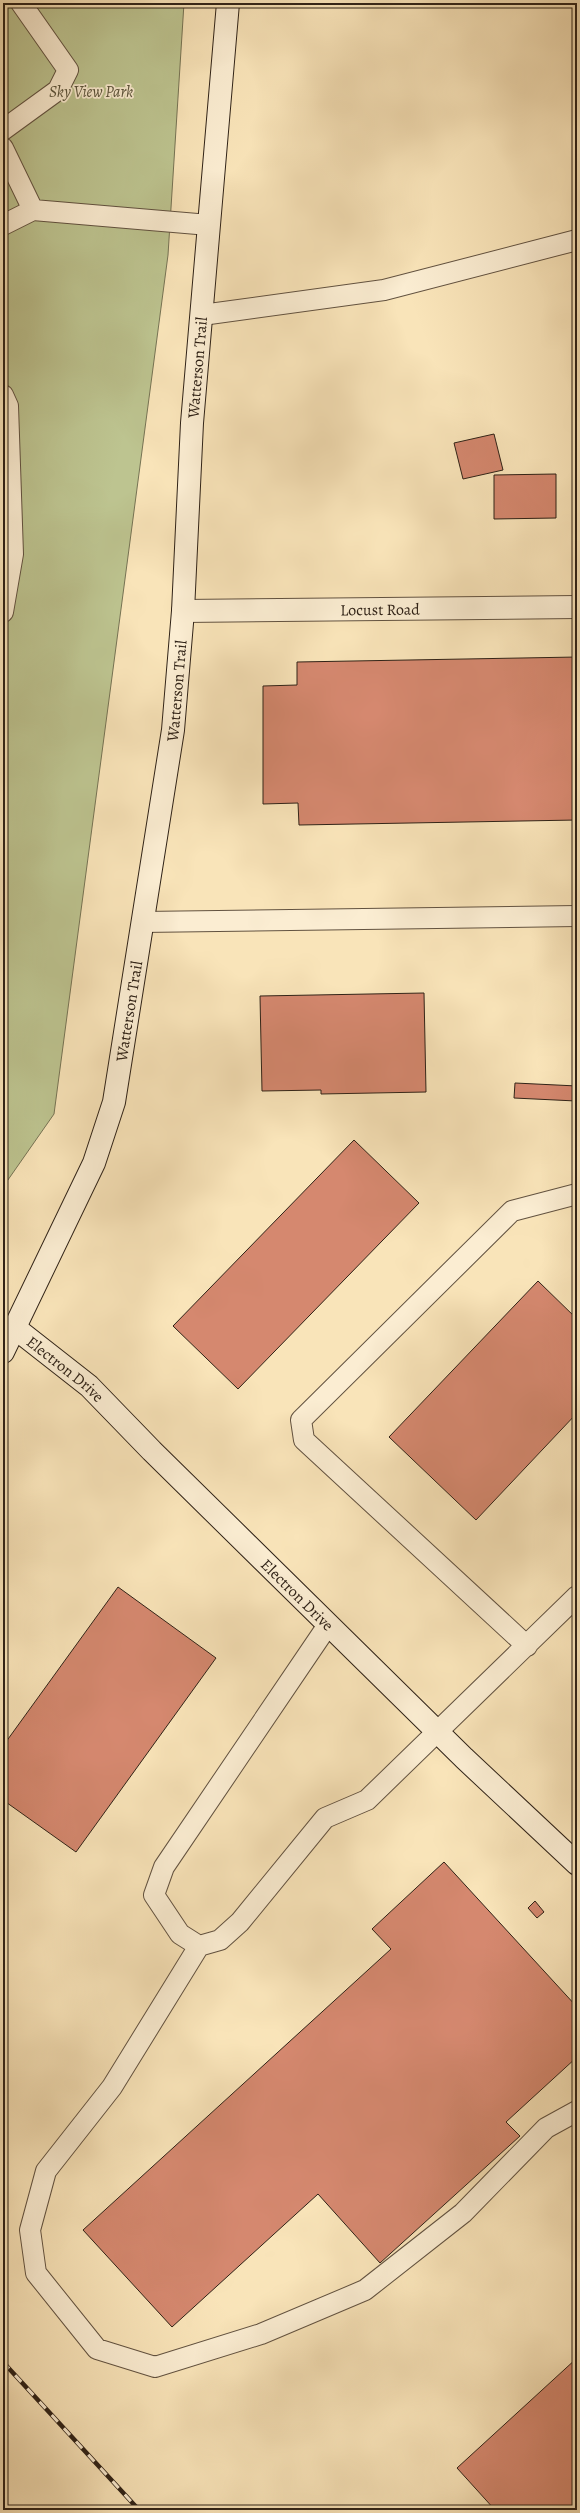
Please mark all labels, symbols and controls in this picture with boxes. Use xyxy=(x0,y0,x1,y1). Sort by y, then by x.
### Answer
park label: Sky View Park xyxy=(49,81,133,103)
street label: Watterson Trail xyxy=(182,316,213,420)
street label: Locust Road xyxy=(340,599,420,621)
street label: Watterson Trail xyxy=(161,639,193,744)
street label: Watterson Trail xyxy=(110,959,148,1064)
street label: Electron Drive xyxy=(22,1331,109,1407)
street label: Electron Drive xyxy=(256,1554,338,1636)

